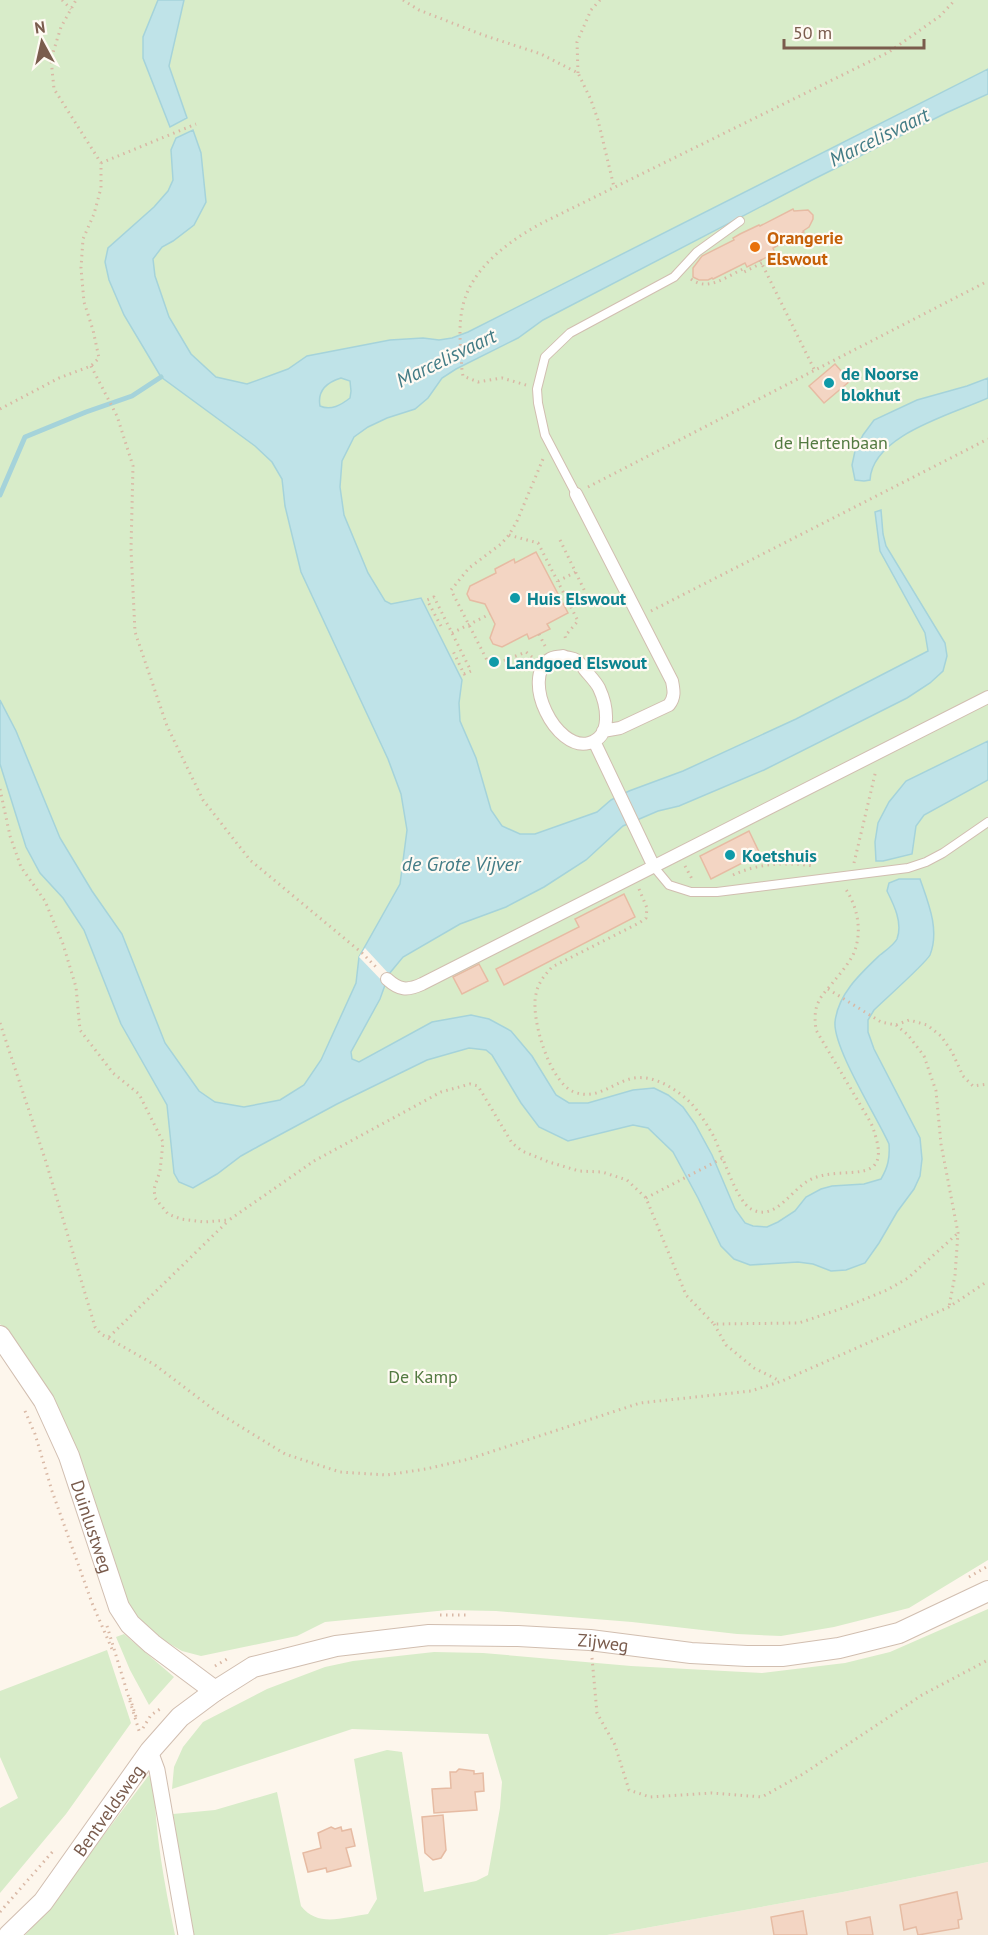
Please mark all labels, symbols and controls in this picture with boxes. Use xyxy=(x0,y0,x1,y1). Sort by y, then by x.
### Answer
north arrow xyxy=(12,12,72,72)
scale bar xyxy=(784,12,924,50)
text: N xyxy=(33,17,47,38)
text: 50 m xyxy=(793,21,832,44)
water label: Marcelisvaart xyxy=(825,101,935,172)
place label: Orangerie Elswout xyxy=(767,226,843,270)
marker: Orangerie Elswout xyxy=(748,240,762,254)
water label: Marcelisvaart xyxy=(392,322,502,393)
place label: de Noorse blokhut xyxy=(841,362,919,406)
marker: de Noorse blokhut xyxy=(822,376,836,390)
park label: de Hertenbaan xyxy=(774,431,888,454)
place label: Huis Elswout xyxy=(527,587,627,610)
marker: Huis Elswout xyxy=(508,591,522,605)
place label: Landgoed Elswout xyxy=(506,651,648,674)
marker: Landgoed Elswout xyxy=(487,655,501,669)
place label: Koetshuis xyxy=(742,844,817,867)
marker: Koetshuis xyxy=(723,848,737,862)
water label: de Grote Vijver xyxy=(402,851,522,877)
park label: De Kamp xyxy=(388,1365,458,1388)
street label: Duinlustweg xyxy=(66,1477,118,1576)
street label: Zijweg xyxy=(577,1628,630,1656)
street label: Bentveldsweg xyxy=(68,1760,149,1861)

